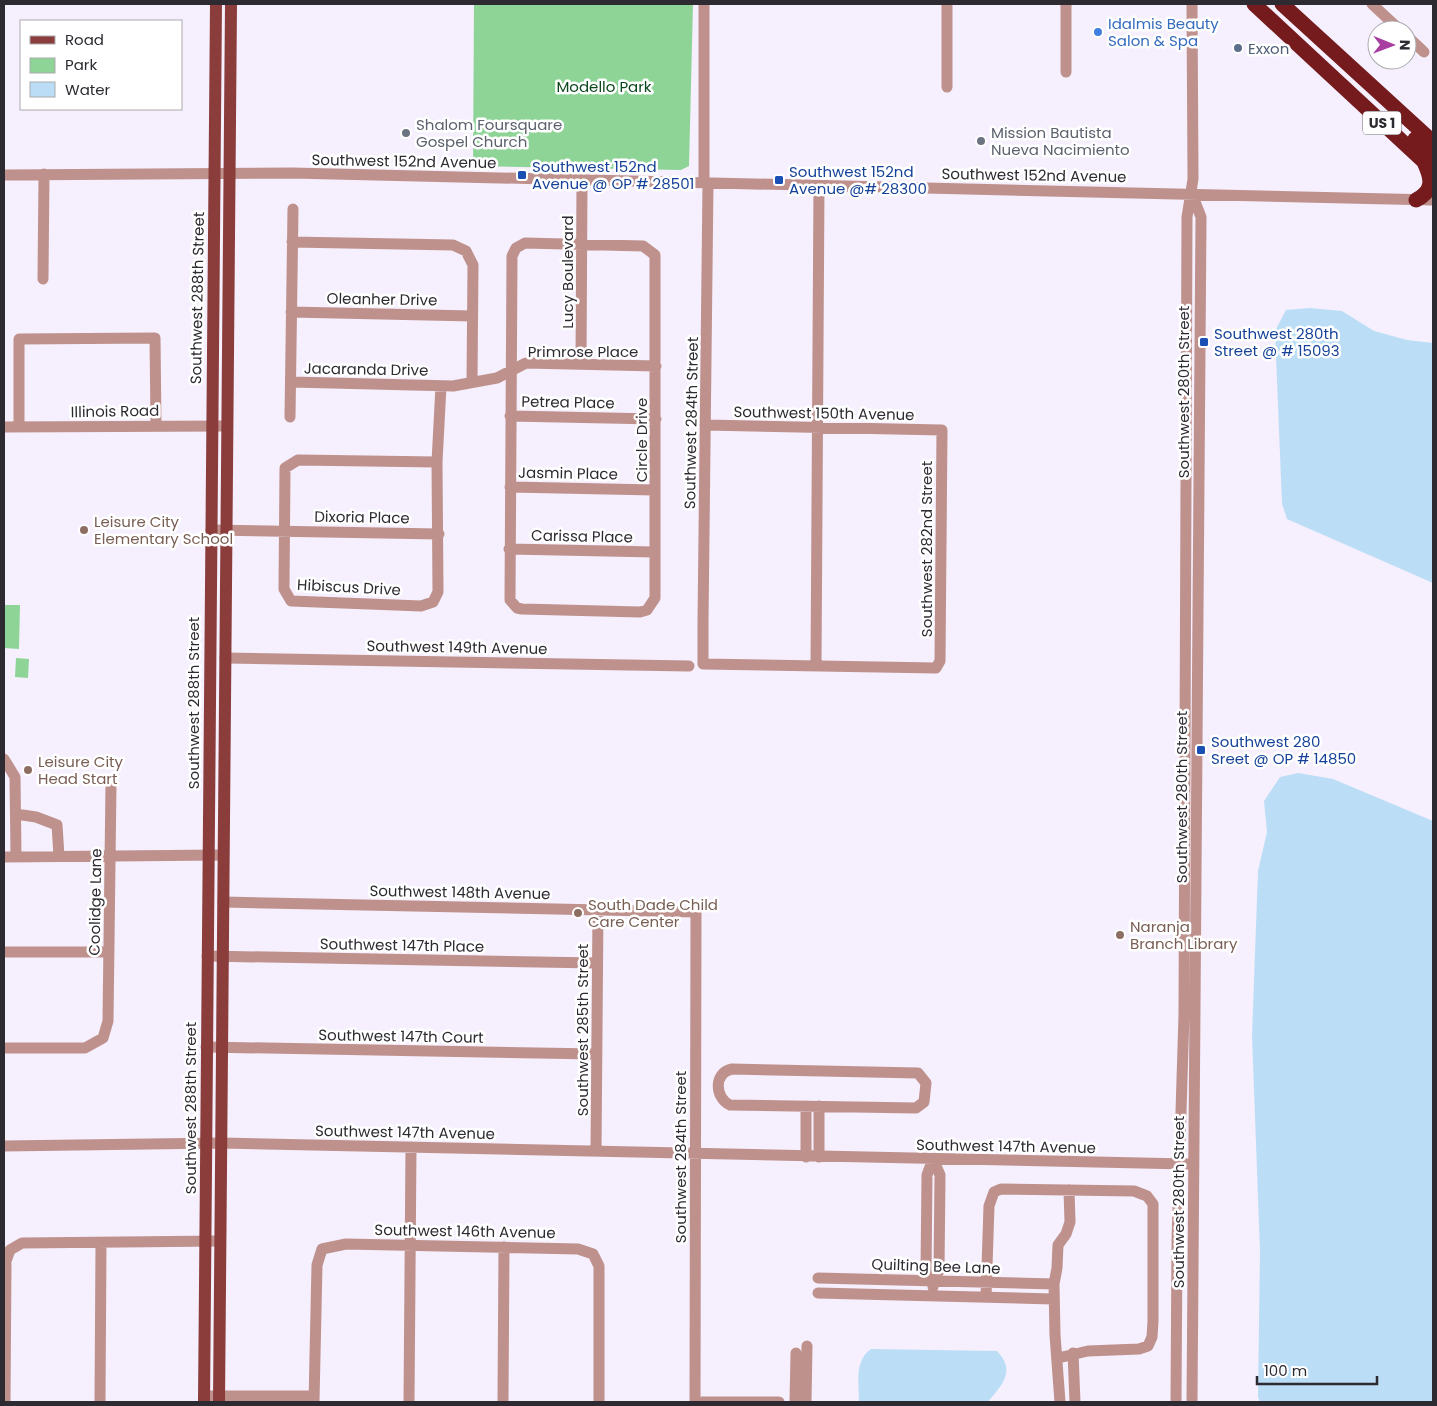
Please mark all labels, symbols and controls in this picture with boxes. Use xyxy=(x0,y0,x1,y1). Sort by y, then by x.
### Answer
place label: Idalmis Beauty Salon & Spa xyxy=(1108,13,1219,51)
legend xyxy=(20,20,182,110)
north arrow xyxy=(1367,20,1417,70)
marker: Idalmis Beauty Salon & Spa xyxy=(1092,26,1104,38)
text: Road xyxy=(65,29,104,50)
place label: Exxon xyxy=(1248,38,1289,59)
text: N xyxy=(1395,40,1415,51)
marker: Exxon xyxy=(1232,42,1244,54)
text: Park xyxy=(65,54,97,75)
park label: Modello Park xyxy=(556,76,652,97)
text: Water xyxy=(65,79,111,100)
road number: US 1 xyxy=(1363,112,1401,134)
place label: Shalom Foursquare Gospel Church xyxy=(416,114,562,152)
place label: Mission Bautista Nueva Nacimiento xyxy=(991,122,1130,160)
marker: Shalom Foursquare Gospel Church xyxy=(400,127,412,139)
marker: Mission Bautista Nueva Nacimiento xyxy=(975,135,987,147)
street label: Southwest 152nd Avenue xyxy=(311,149,497,173)
place label: Southwest 152nd Avenue @ OP # 28501 xyxy=(532,156,694,194)
place label: Southwest 152nd Avenue @# 28300 xyxy=(789,161,927,199)
street label: Southwest 152nd Avenue xyxy=(941,163,1127,187)
marker: Southwest 152nd Avenue @ OP # 28501 xyxy=(516,169,528,181)
marker: Southwest 152nd Avenue @# 28300 xyxy=(773,174,785,186)
street label: Southwest 288th Street xyxy=(185,212,209,384)
street label: Lucy Boulevard xyxy=(557,215,578,329)
street label: Oleanher Drive xyxy=(327,288,437,310)
street label: Southwest 280th Street xyxy=(1173,306,1194,478)
place label: Southwest 280th Street @ # 15093 xyxy=(1214,323,1340,361)
marker: Southwest 280th Street @ # 15093 xyxy=(1198,336,1210,348)
street label: Southwest 284th Street xyxy=(679,337,703,509)
street label: Primrose Place xyxy=(528,341,638,362)
street label: Jacaranda Drive xyxy=(304,357,428,381)
street label: Petrea Place xyxy=(521,391,615,413)
street label: Circle Drive xyxy=(631,398,652,482)
street label: Illinois Road xyxy=(71,400,159,422)
street label: Southwest 150th Avenue xyxy=(733,401,915,425)
street label: Southwest 282nd Street xyxy=(916,461,937,637)
street label: Jasmin Place xyxy=(518,462,618,484)
street label: Dixoria Place xyxy=(314,506,410,528)
place label: Leisure City Elementary School xyxy=(94,511,233,549)
marker: Leisure City Elementary School xyxy=(78,524,90,536)
street label: Carissa Place xyxy=(531,525,633,547)
street label: Hibiscus Drive xyxy=(297,574,401,600)
street label: Southwest 288th Street xyxy=(183,617,204,789)
street label: Southwest 149th Avenue xyxy=(366,635,548,659)
street label: Southwest 280th Street xyxy=(1171,711,1192,883)
place label: Southwest 280 Sreet @ OP # 14850 xyxy=(1211,731,1356,769)
marker: Southwest 280 Sreet @ OP # 14850 xyxy=(1195,744,1207,756)
place label: Leisure City Head Start xyxy=(38,751,124,789)
marker: Leisure City Head Start xyxy=(22,764,34,776)
street label: Coolidge Lane xyxy=(84,848,106,956)
street label: Southwest 148th Avenue xyxy=(369,880,551,904)
place label: South Dade Child Care Center xyxy=(588,894,718,932)
marker: South Dade Child Care Center xyxy=(572,907,584,919)
place label: Naranja Branch Library xyxy=(1130,916,1238,954)
marker: Naranja Branch Library xyxy=(1114,929,1126,941)
street label: Southwest 147th Place xyxy=(320,933,484,957)
street label: Southwest 285th Street xyxy=(572,944,593,1116)
street label: Southwest 288th Street xyxy=(180,1022,201,1194)
street label: Southwest 147th Court xyxy=(318,1024,484,1048)
street label: Southwest 284th Street xyxy=(670,1071,691,1243)
street label: Southwest 280th Street xyxy=(1168,1116,1189,1288)
street label: Southwest 147th Avenue xyxy=(315,1120,495,1144)
street label: Southwest 147th Avenue xyxy=(916,1134,1096,1158)
street label: Southwest 146th Avenue xyxy=(374,1219,556,1243)
street label: Quilting Bee Lane xyxy=(871,1253,1001,1279)
scale bar xyxy=(1257,1354,1377,1386)
text: 100 m xyxy=(1264,1360,1307,1381)

